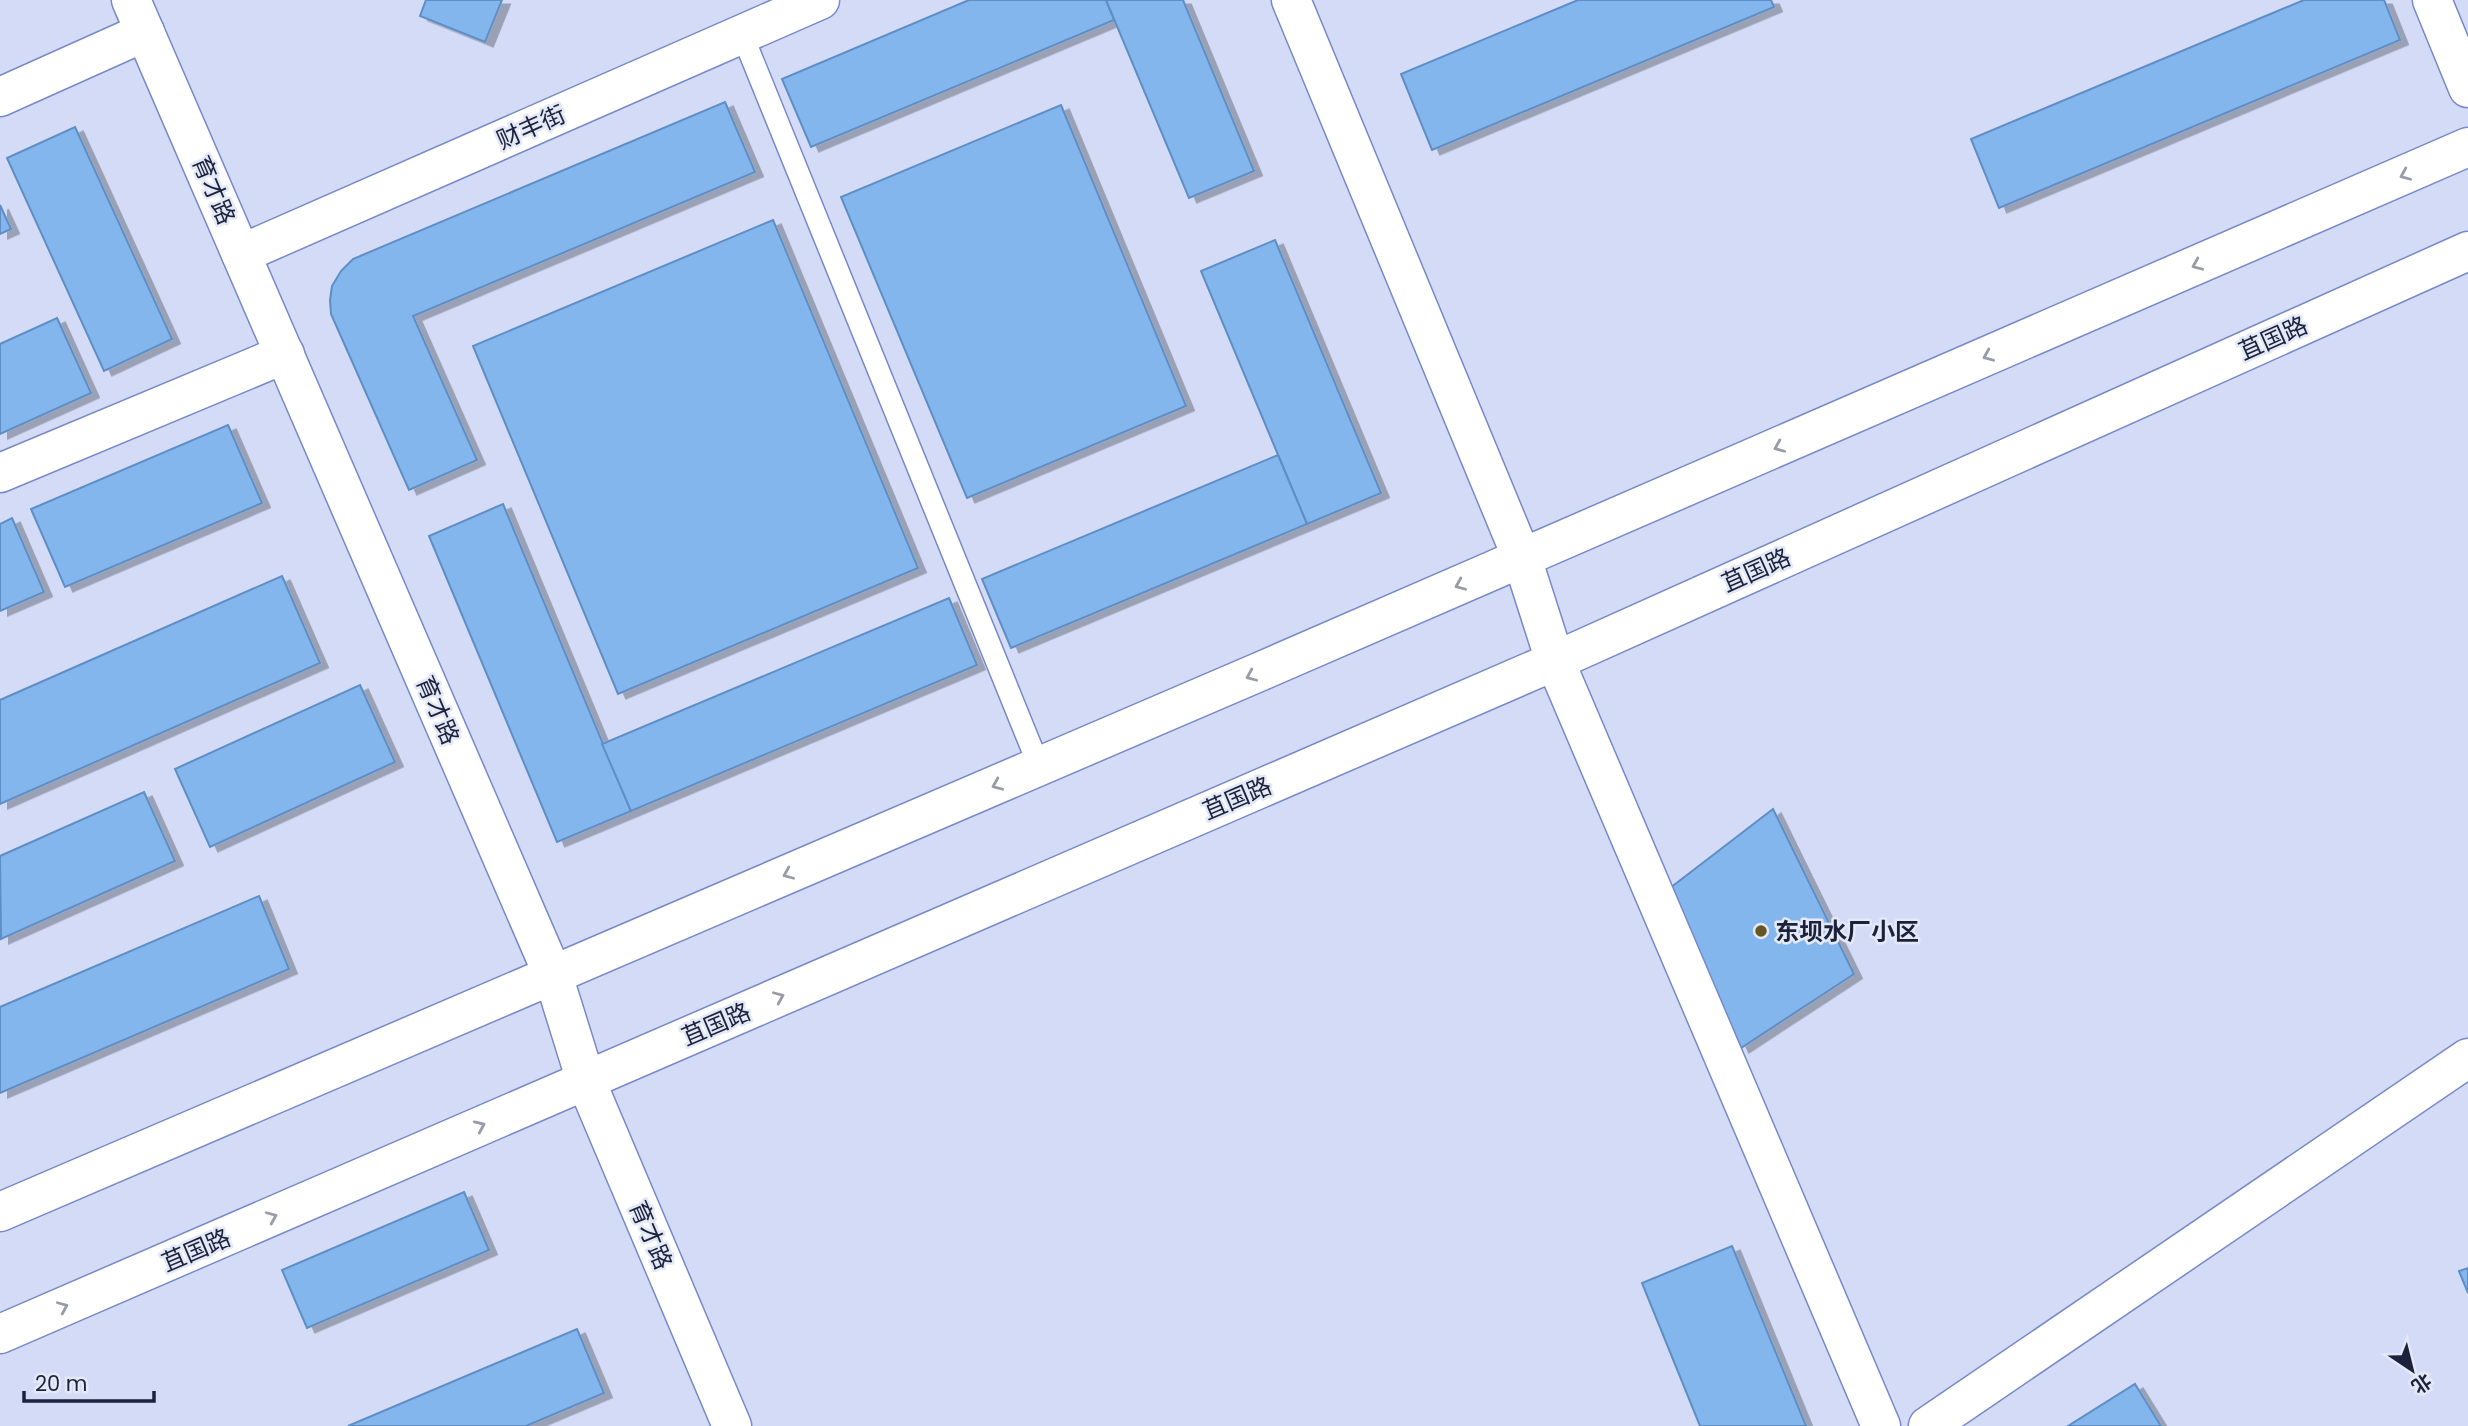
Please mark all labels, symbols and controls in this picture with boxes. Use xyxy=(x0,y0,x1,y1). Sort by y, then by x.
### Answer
street label: 财丰街 xyxy=(491,97,571,157)
street label: 育才路 xyxy=(185,150,243,230)
one-way arrow xyxy=(2400,166,2412,180)
one-way arrow xyxy=(2192,257,2204,271)
street label: 苴国路 xyxy=(2233,308,2313,368)
one-way arrow xyxy=(1983,348,1995,362)
one-way arrow xyxy=(1774,438,1786,452)
street label: 苴国路 xyxy=(1716,540,1796,600)
one-way arrow xyxy=(1454,577,1466,591)
one-way arrow xyxy=(1246,667,1258,681)
street label: 育才路 xyxy=(409,670,467,750)
street label: 苴国路 xyxy=(1197,769,1277,827)
one-way arrow xyxy=(991,777,1004,791)
one-way arrow xyxy=(782,866,794,880)
place label: 东坝水厂小区 xyxy=(1775,915,1919,948)
marker: 东坝水厂小区 xyxy=(1753,923,1769,939)
one-way arrow xyxy=(772,991,784,1005)
street label: 苴国路 xyxy=(676,995,756,1053)
one-way arrow xyxy=(474,1121,486,1135)
street label: 育才路 xyxy=(622,1195,680,1275)
one-way arrow xyxy=(265,1211,277,1225)
street label: 苴国路 xyxy=(156,1221,236,1279)
one-way arrow xyxy=(55,1301,68,1315)
north arrow xyxy=(2377,1335,2447,1405)
scale bar xyxy=(24,1360,154,1404)
text: 北 xyxy=(2406,1367,2437,1400)
text: 20 m xyxy=(35,1369,88,1398)

